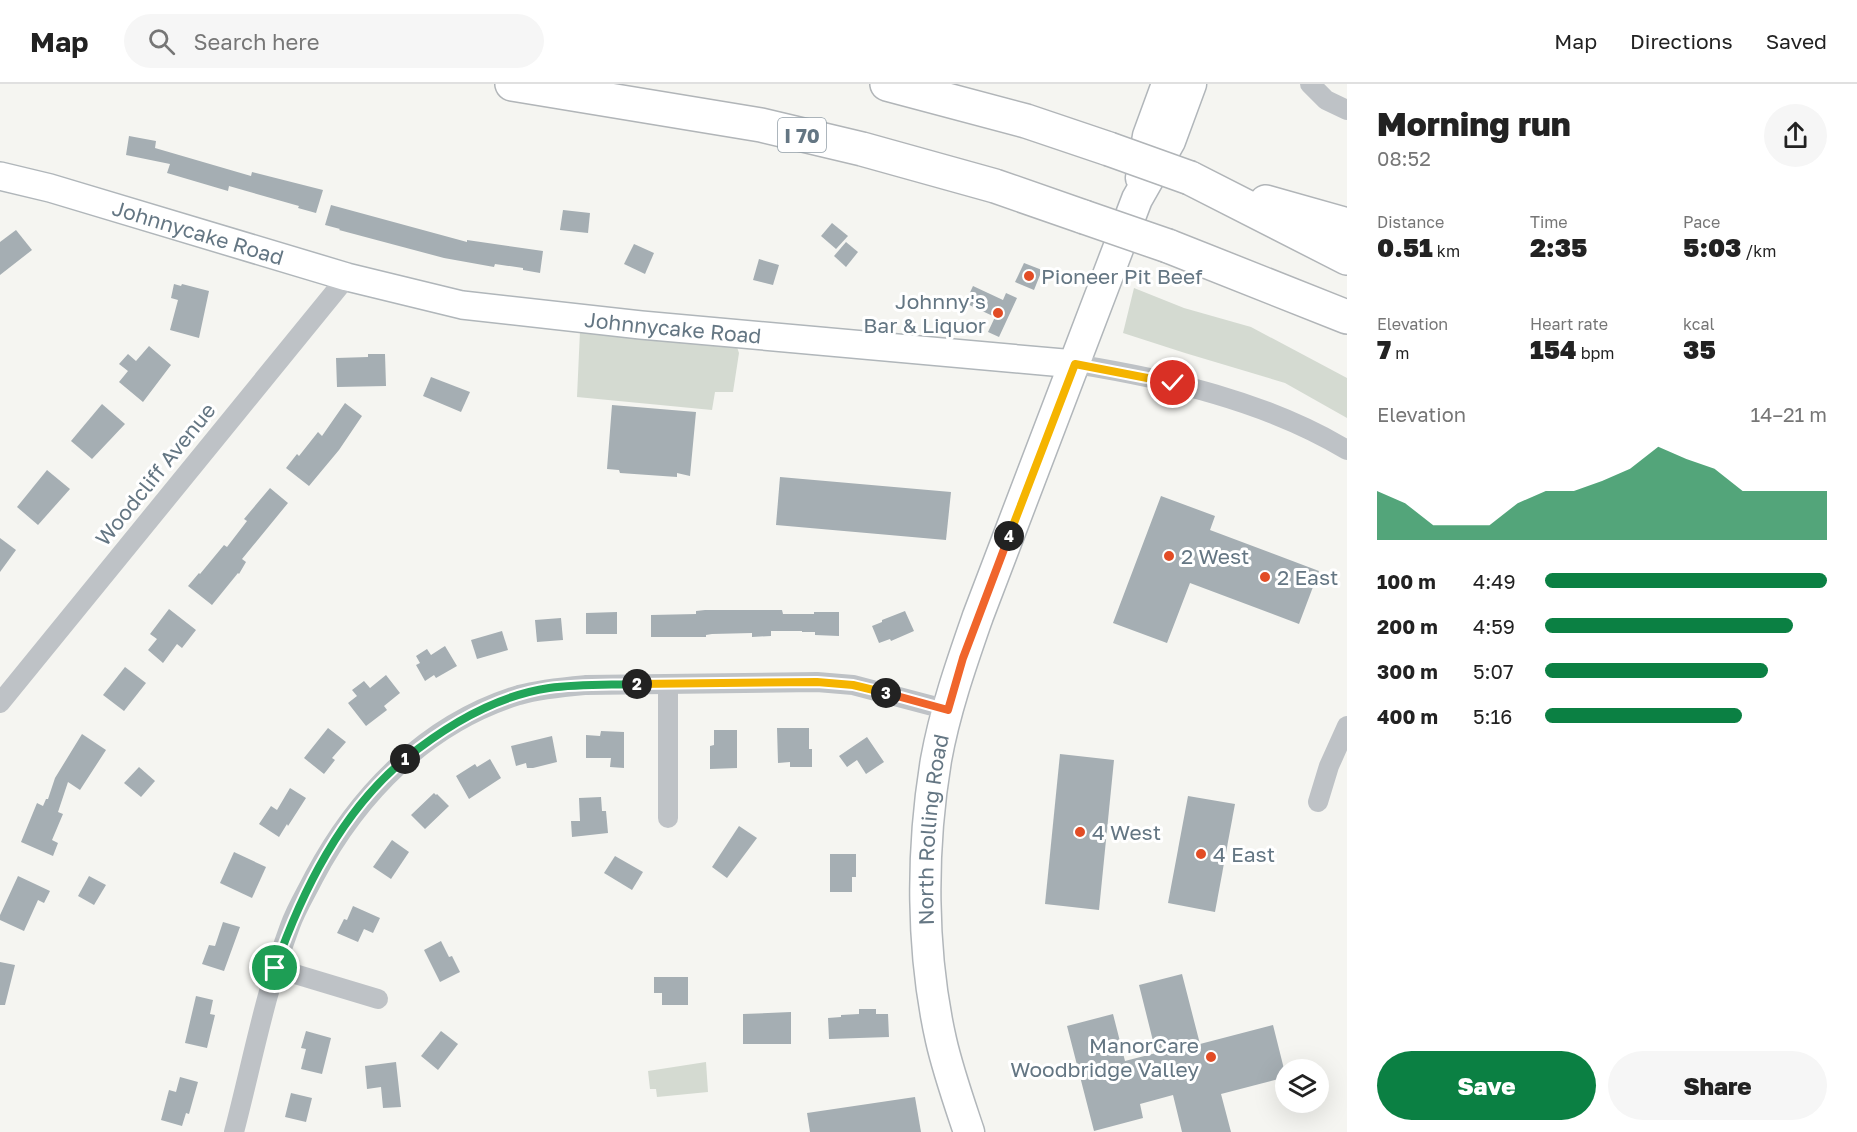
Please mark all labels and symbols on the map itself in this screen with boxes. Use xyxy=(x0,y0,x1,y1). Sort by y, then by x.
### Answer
road number: I 70 xyxy=(778,118,826,152)
street label: Johnnycake Road xyxy=(109,194,287,270)
place label: Pioneer Pit Beef xyxy=(1041,263,1203,289)
marker: Pioneer Pit Beef xyxy=(1022,269,1036,283)
place label: Johnny's Bar & Liquor xyxy=(863,288,986,338)
street label: Johnnycake Road xyxy=(583,306,763,349)
marker: Johnny's Bar & Liquor xyxy=(991,306,1005,320)
pin xyxy=(1147,357,1198,408)
street label: Woodcliff Avenue xyxy=(89,397,221,551)
pin: 4 xyxy=(994,521,1024,551)
place label: 2 West xyxy=(1181,543,1249,569)
marker: 2 West xyxy=(1162,549,1176,563)
place label: 2 East xyxy=(1277,564,1338,590)
marker: 2 East xyxy=(1258,570,1272,584)
pin: 2 xyxy=(622,669,652,699)
pin: 3 xyxy=(871,678,901,708)
street label: North Rolling Road xyxy=(912,732,954,926)
pin: 1 xyxy=(390,744,420,774)
place label: 4 West xyxy=(1092,819,1161,845)
marker: 4 West xyxy=(1073,825,1087,839)
place label: 4 East xyxy=(1213,841,1275,867)
marker: 4 East xyxy=(1194,847,1208,861)
pin xyxy=(249,942,300,993)
place label: ManorCare Woodbridge Valley xyxy=(1010,1032,1199,1082)
marker: ManorCare Woodbridge Valley xyxy=(1204,1050,1218,1064)

